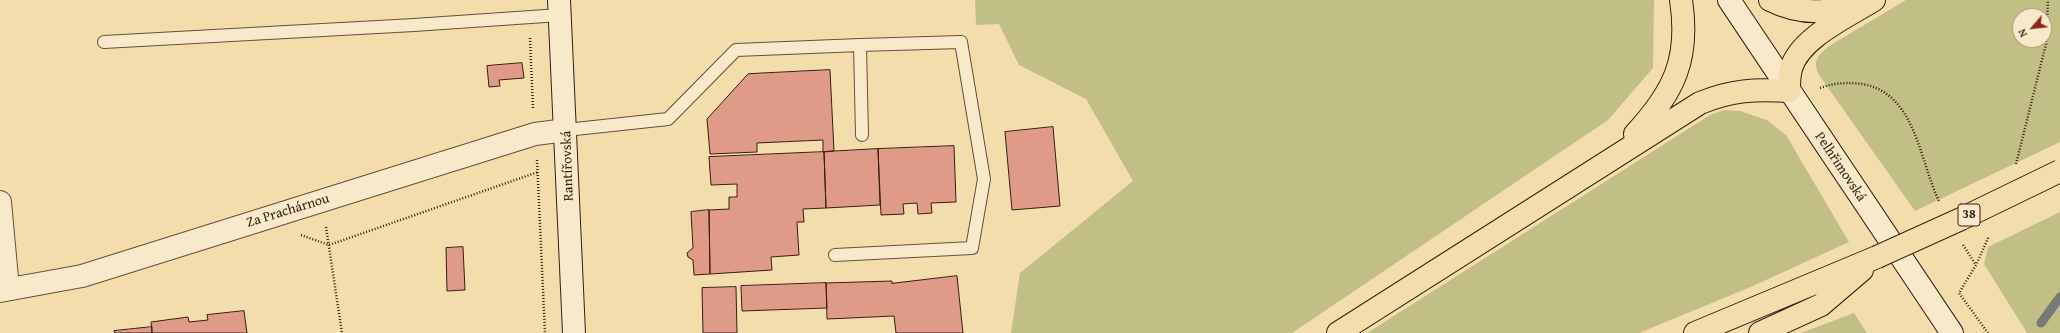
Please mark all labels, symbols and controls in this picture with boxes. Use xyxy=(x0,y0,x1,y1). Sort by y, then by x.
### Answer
north arrow xyxy=(2012,8,2052,48)
text: N xyxy=(2014,26,2031,40)
street label: Pelhřimovská xyxy=(1811,129,1869,205)
street label: Rantířovská xyxy=(558,131,578,201)
street label: Za Prachárnou xyxy=(245,190,331,232)
road number: 38 xyxy=(1958,204,1980,226)

